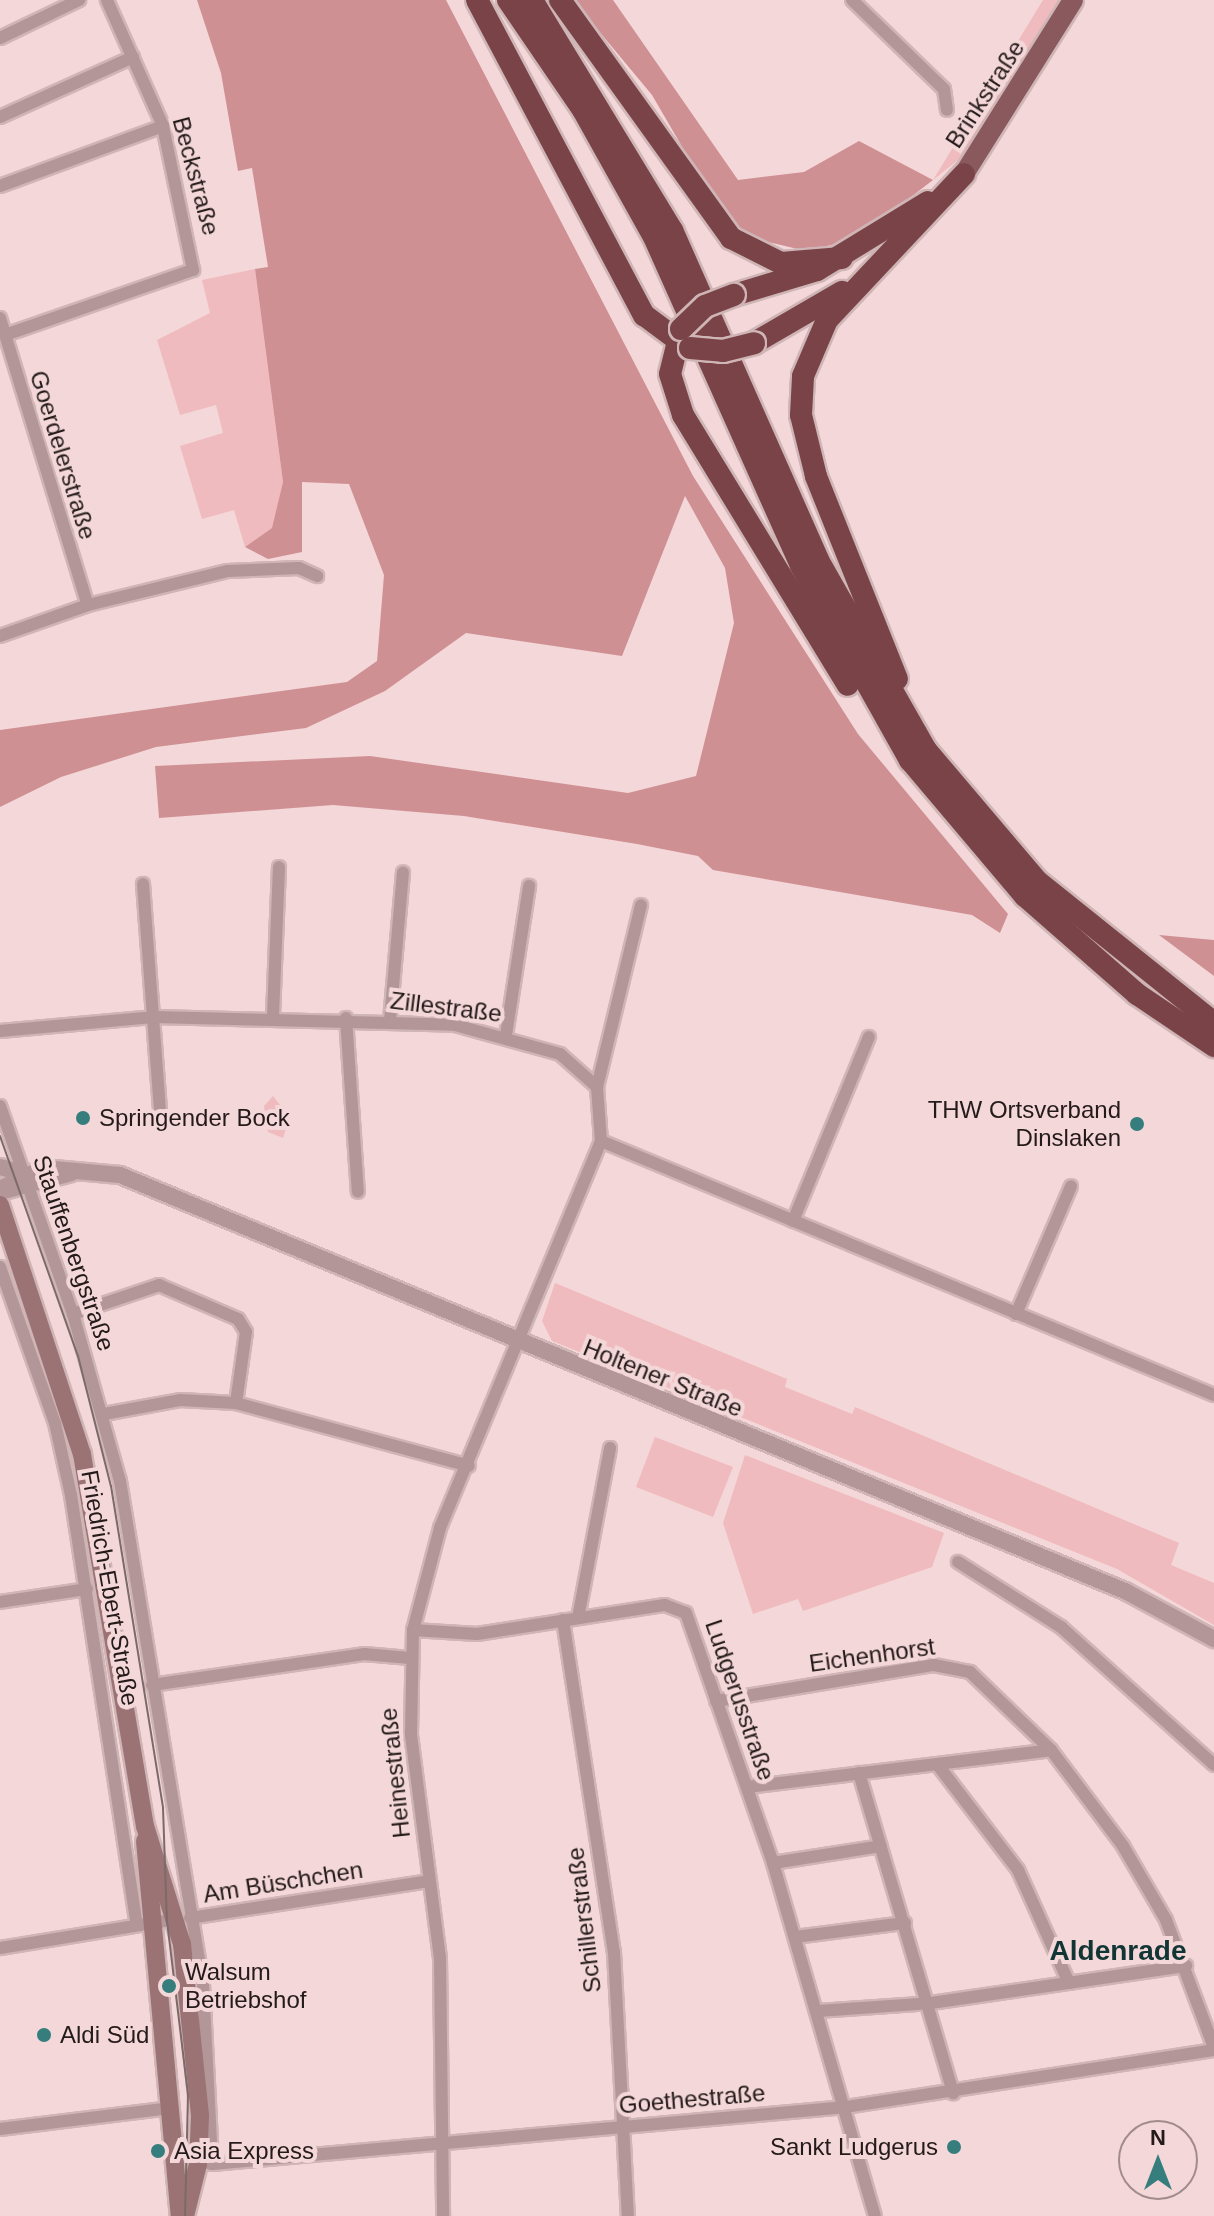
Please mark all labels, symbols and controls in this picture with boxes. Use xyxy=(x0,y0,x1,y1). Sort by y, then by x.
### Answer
street label: Brinkstraße xyxy=(940,35,1030,153)
street label: Beckstraße xyxy=(166,114,226,238)
street label: Goerdelerstraße xyxy=(24,367,102,543)
street label: Zillestraße xyxy=(389,986,503,1028)
place label: THW Ortsverband Dinslaken xyxy=(928,1096,1121,1152)
place label: Springender Bock xyxy=(99,1104,290,1132)
marker: Springender Bock xyxy=(74,1109,92,1127)
marker: THW Ortsverband Dinslaken xyxy=(1128,1115,1146,1133)
street label: Stauffenbergstraße xyxy=(27,1151,121,1355)
street label: Holtener Straße xyxy=(579,1333,747,1423)
street label: Friedrich-Ebert-Straße xyxy=(75,1468,145,1708)
street label: Ludgerusstraße xyxy=(699,1616,781,1784)
street label: Eichenhorst xyxy=(807,1632,937,1678)
street label: Heinestraße xyxy=(374,1706,416,1840)
street label: Schillerstraße xyxy=(561,1845,607,1995)
street label: Am Büschchen xyxy=(201,1855,365,1909)
district label: Aldenrade xyxy=(1050,1934,1186,1968)
place label: Walsum Betriebshof xyxy=(185,1958,306,2014)
marker: Walsum Betriebshof xyxy=(160,1977,178,1995)
place label: Aldi Süd xyxy=(60,2021,149,2049)
marker: Aldi Süd xyxy=(35,2026,53,2044)
street label: Goethestraße xyxy=(618,2078,766,2120)
north arrow xyxy=(1118,2120,1198,2200)
text: N xyxy=(1150,2125,1166,2150)
place label: Sankt Ludgerus xyxy=(770,2133,938,2161)
place label: Asia Express xyxy=(174,2137,314,2165)
marker: Sankt Ludgerus xyxy=(945,2138,963,2156)
marker: Asia Express xyxy=(149,2142,167,2160)

